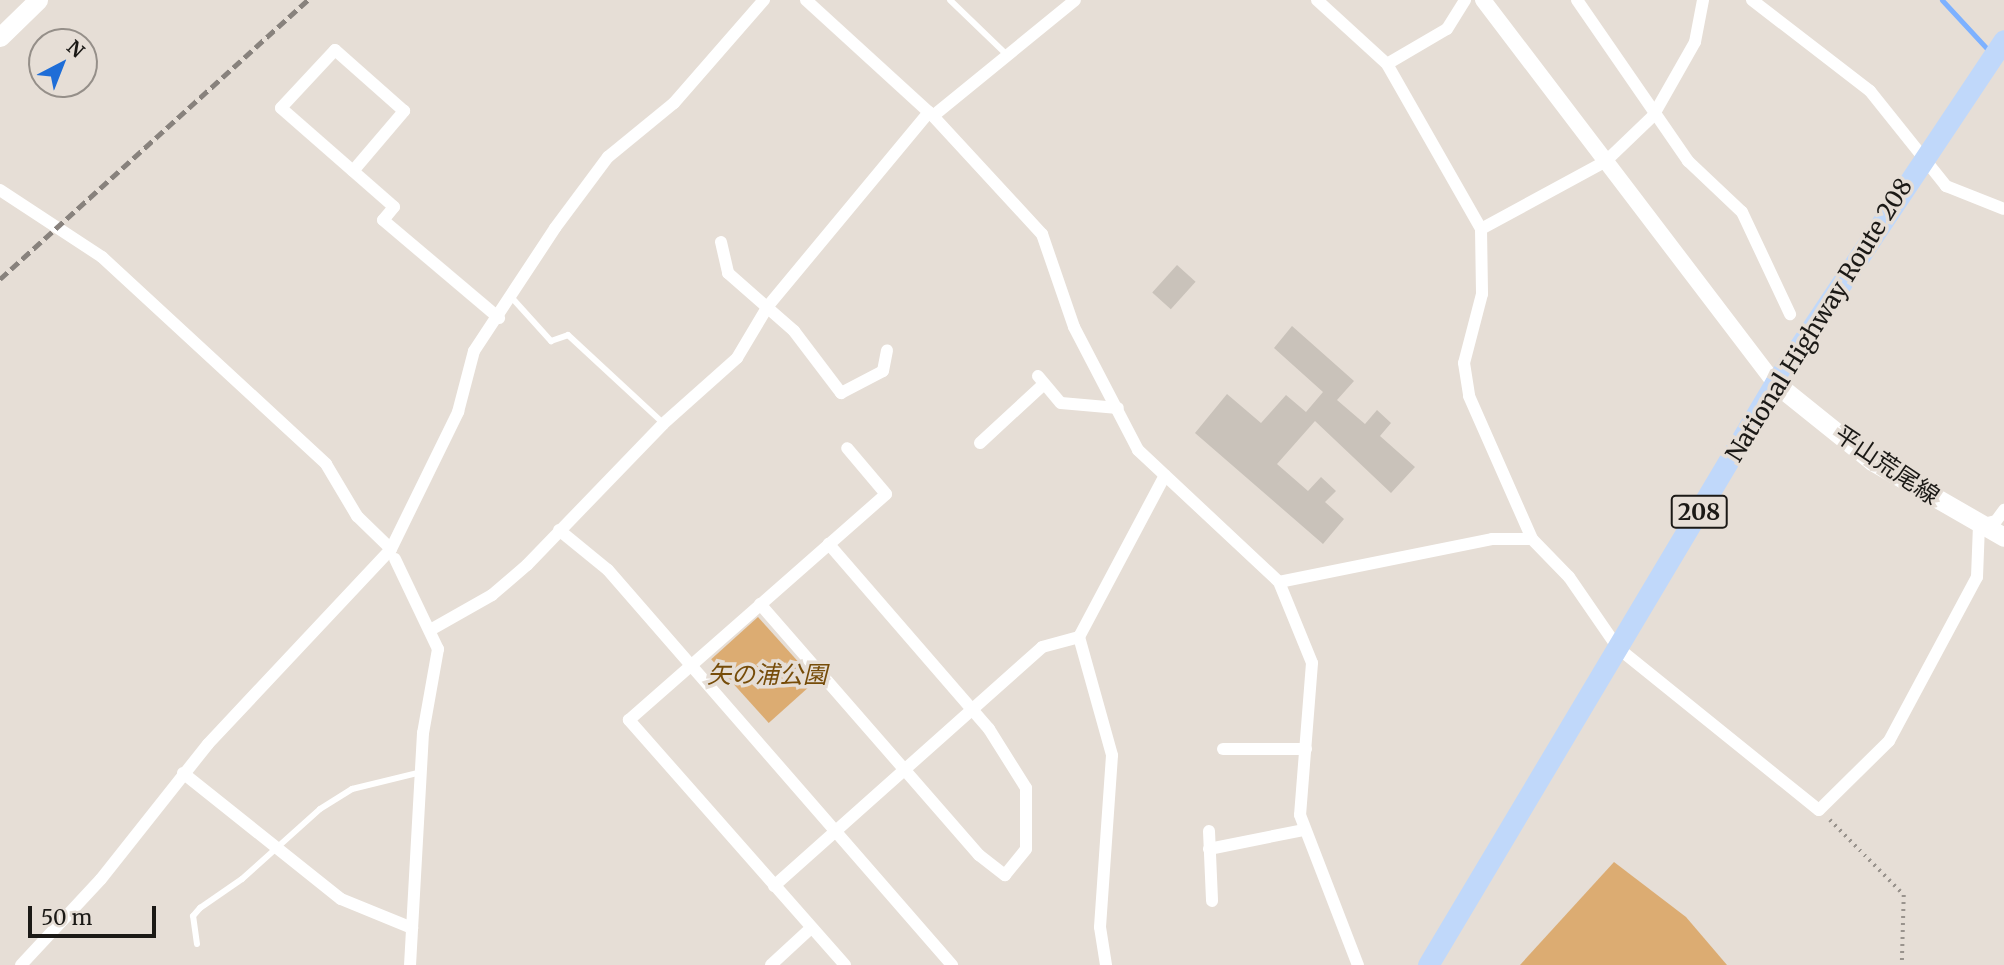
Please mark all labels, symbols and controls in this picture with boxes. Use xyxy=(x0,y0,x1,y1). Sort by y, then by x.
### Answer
north arrow xyxy=(28,28,98,98)
text: N xyxy=(62,35,89,63)
street label: National Highway Route 208 xyxy=(1720,173,1918,467)
street label: 平山荒尾線 xyxy=(1829,420,1945,510)
road number: 208 xyxy=(1669,492,1729,532)
park label: 矢の浦公園 xyxy=(707,661,827,689)
scale bar xyxy=(32,892,159,936)
text: 50 m xyxy=(41,904,92,931)

